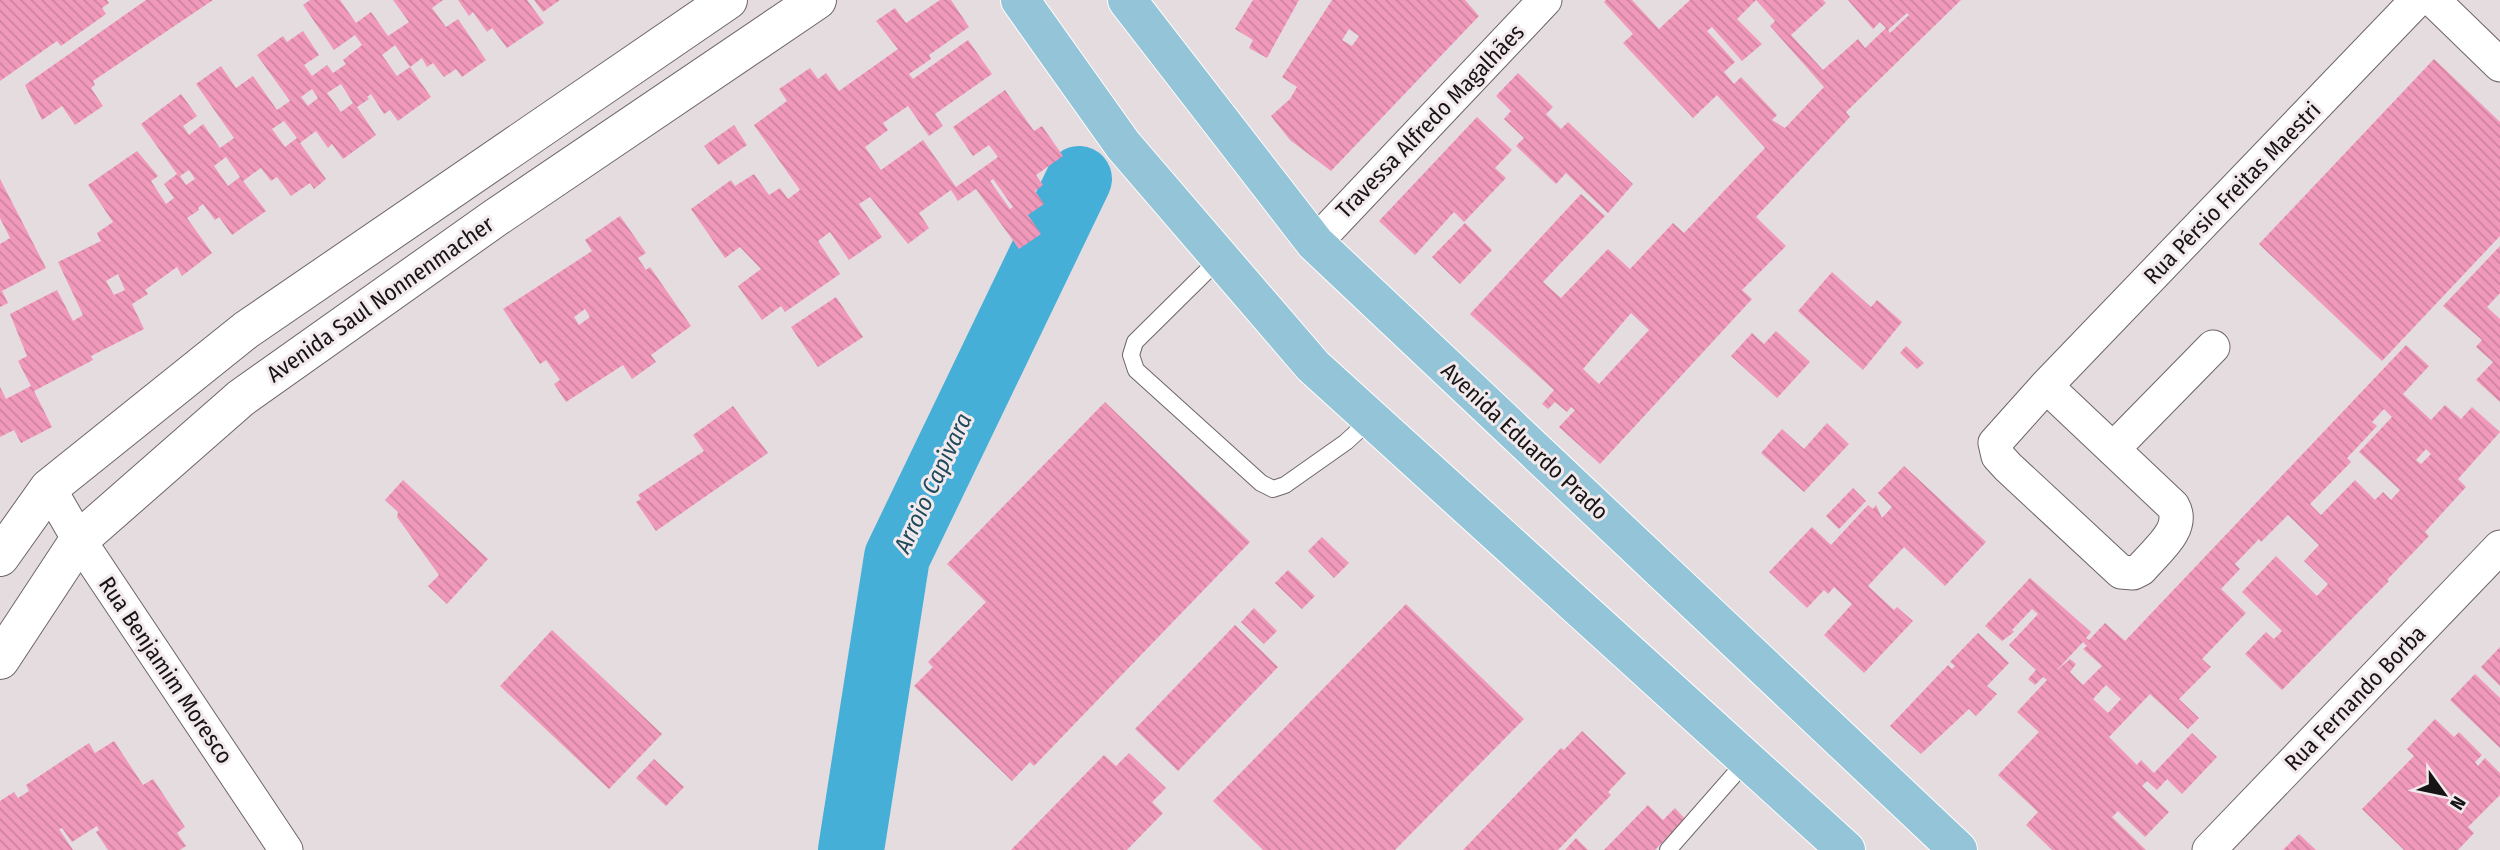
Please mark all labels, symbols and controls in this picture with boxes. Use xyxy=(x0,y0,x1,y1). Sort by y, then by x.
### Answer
street label: Travessa Alfredo Magalhães xyxy=(1330,18,1530,224)
street label: Rua Pérsio Freitas Maestri xyxy=(2138,96,2326,290)
street label: Avenida Saul Nonnenmacher xyxy=(261,210,499,388)
street label: Avenida Eduardo Prado xyxy=(1436,356,1614,526)
water label: Arroio Capivara xyxy=(888,409,978,558)
street label: Rua Benjamim Moresco xyxy=(93,571,239,769)
street label: Rua Fernando Borba xyxy=(2279,619,2431,777)
north arrow xyxy=(2409,759,2479,829)
text: N xyxy=(2445,792,2471,814)

